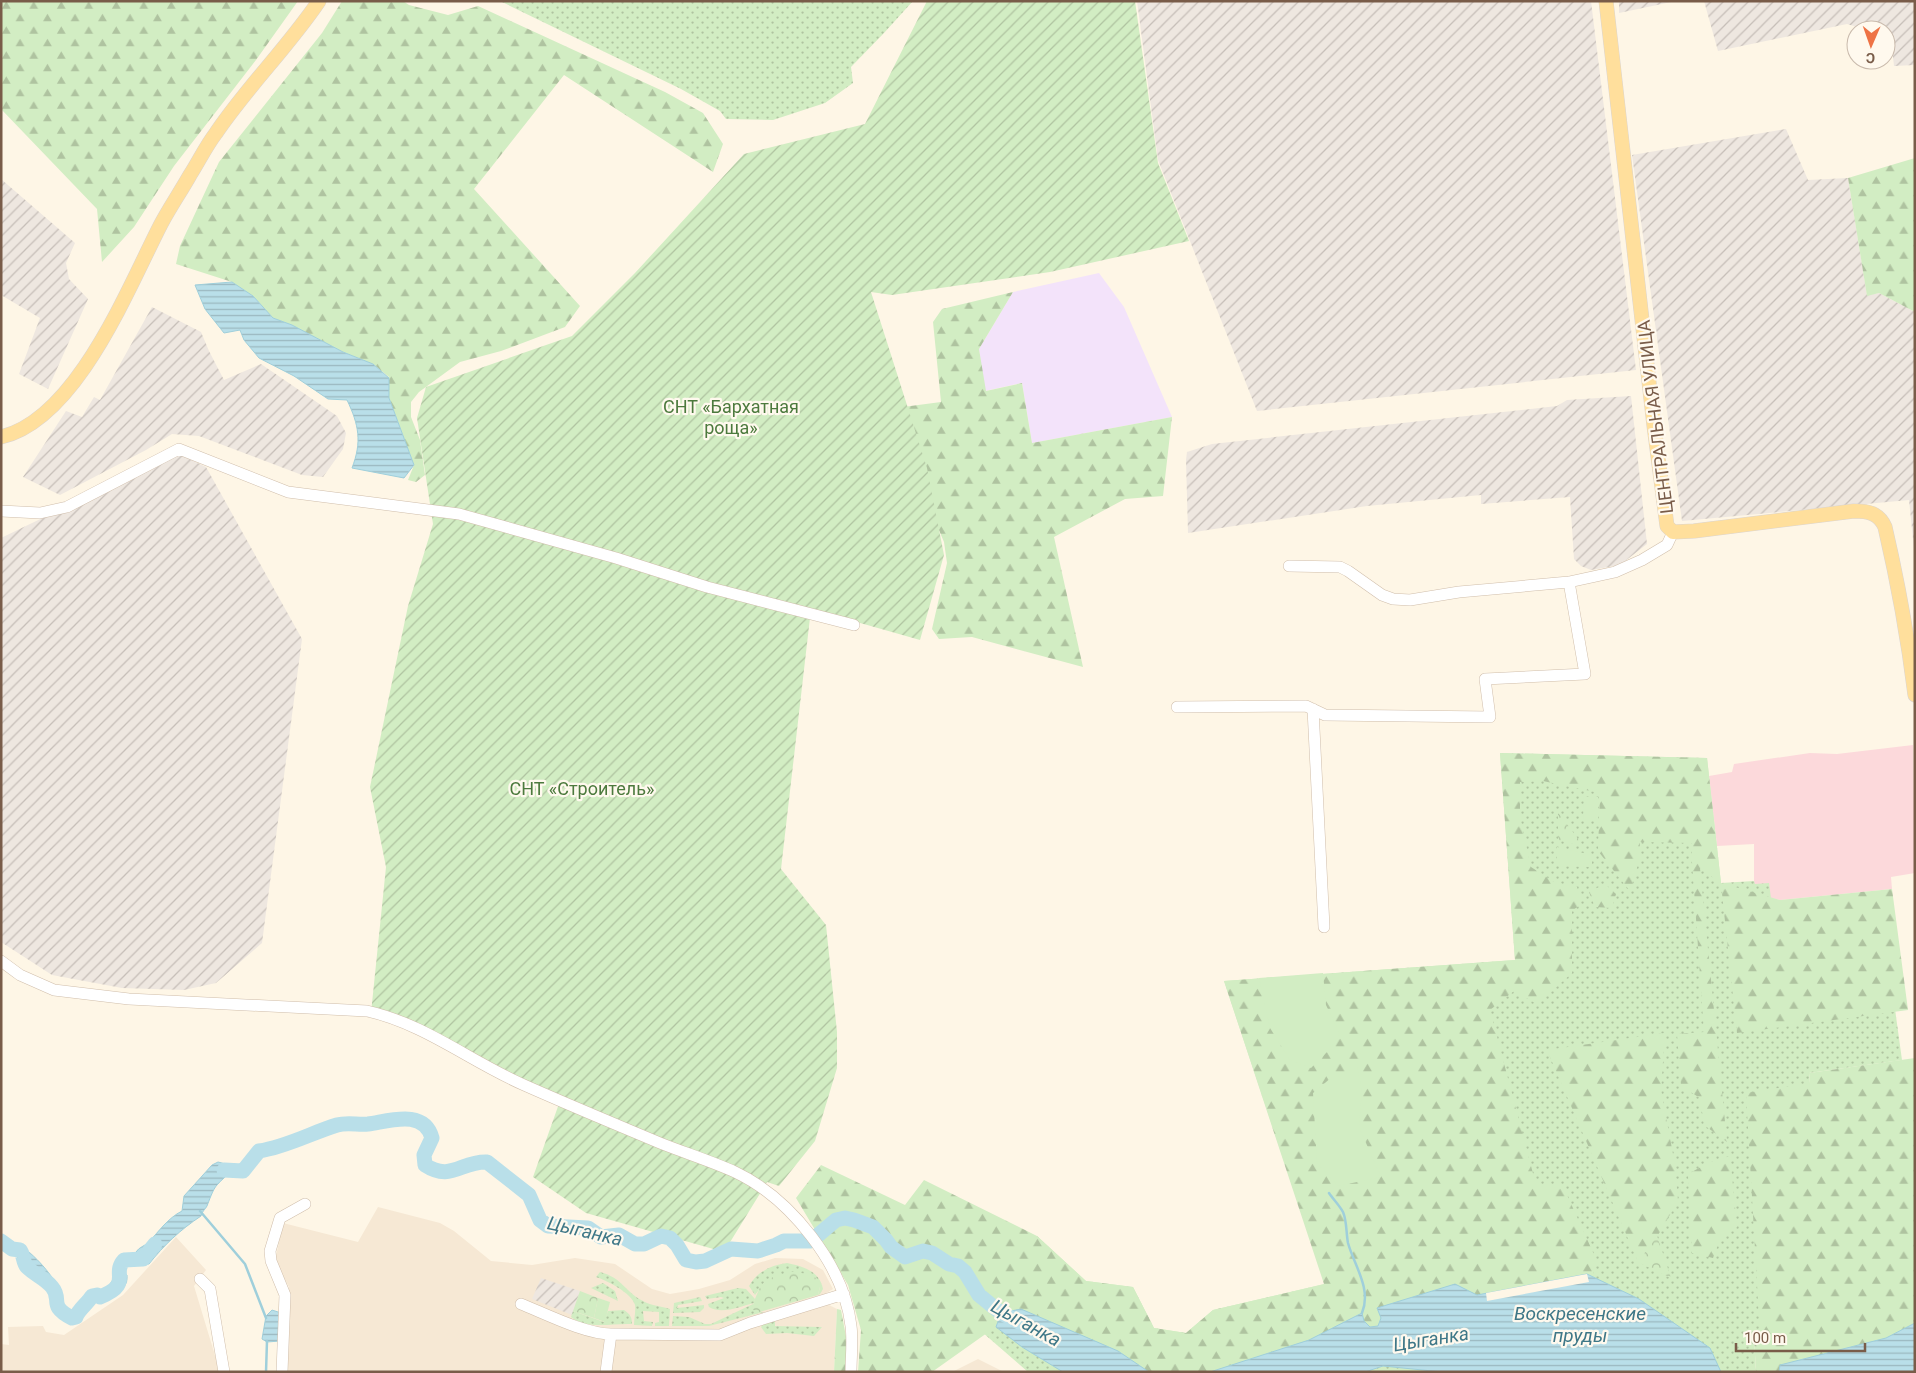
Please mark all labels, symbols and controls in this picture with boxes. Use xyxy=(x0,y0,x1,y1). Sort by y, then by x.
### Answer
north arrow xyxy=(1846,20,1896,70)
text: С xyxy=(1866,50,1875,66)
street label: ЦЕНТРАЛЬНАЯ УЛИЦА xyxy=(1633,319,1677,515)
park label: СНТ «Бархатная роща» xyxy=(663,396,799,438)
park label: СНТ «Строитель» xyxy=(510,778,654,799)
water label: Цыганка xyxy=(545,1211,625,1251)
water label: Цыганка xyxy=(987,1294,1065,1352)
water label: Воскресенские пруды xyxy=(1514,1302,1646,1347)
scale bar xyxy=(1736,1320,1865,1352)
water label: Цыганка xyxy=(1392,1322,1470,1356)
text: 100 m xyxy=(1744,1329,1786,1347)

